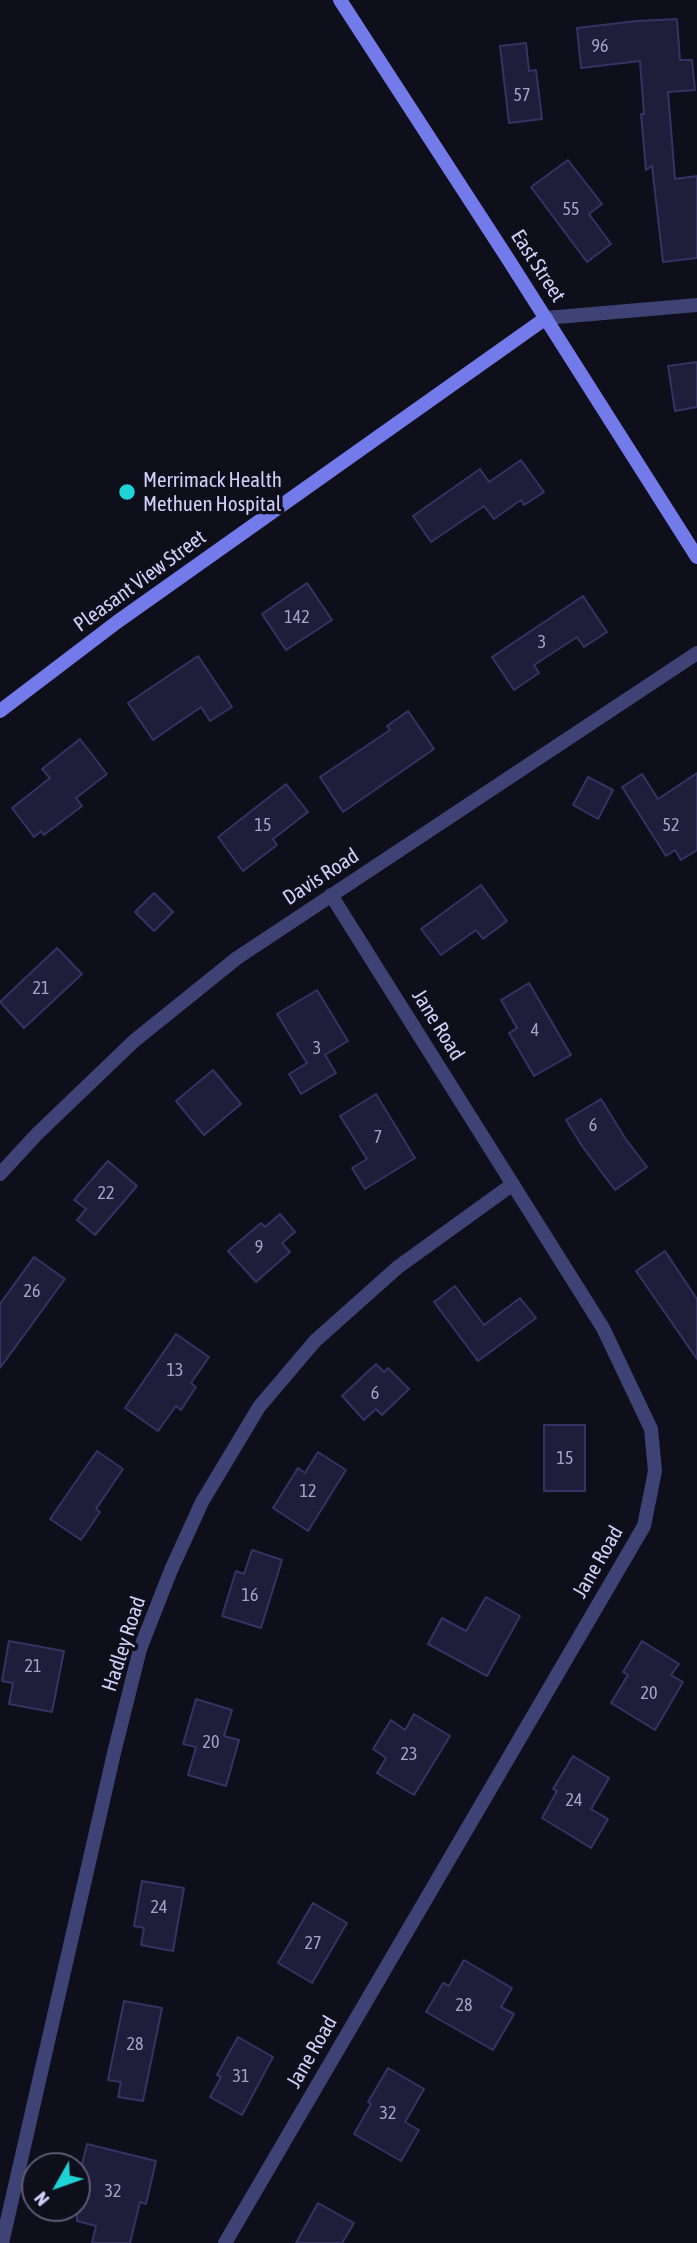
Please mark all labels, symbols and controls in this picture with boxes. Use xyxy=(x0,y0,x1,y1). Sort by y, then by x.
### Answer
house number: 96 xyxy=(592,35,608,57)
house number: 57 xyxy=(514,84,530,106)
house number: 55 xyxy=(563,198,579,220)
street label: East Street xyxy=(505,225,571,307)
place label: Merrimack Health Methuen Hospital xyxy=(143,467,282,517)
marker: Merrimack Health Methuen Hospital xyxy=(117,482,137,502)
street label: Pleasant View Street xyxy=(69,525,211,637)
house number: 142 xyxy=(284,606,310,628)
house number: 3 xyxy=(538,631,546,653)
house number: 15 xyxy=(255,814,271,836)
house number: 52 xyxy=(663,814,679,836)
street label: Davis Road xyxy=(278,843,364,911)
house number: 21 xyxy=(33,977,49,999)
street label: Jane Road xyxy=(406,985,470,1065)
house number: 4 xyxy=(531,1019,539,1041)
house number: 3 xyxy=(313,1037,321,1059)
house number: 6 xyxy=(589,1114,597,1136)
house number: 7 xyxy=(374,1126,382,1148)
house number: 22 xyxy=(98,1182,114,1204)
house number: 9 xyxy=(255,1236,263,1258)
house number: 26 xyxy=(24,1280,40,1302)
house number: 13 xyxy=(167,1359,183,1381)
house number: 6 xyxy=(371,1382,379,1404)
house number: 15 xyxy=(557,1447,573,1469)
house number: 12 xyxy=(300,1480,316,1502)
street label: Jane Road xyxy=(567,1521,629,1603)
house number: 16 xyxy=(242,1584,258,1606)
street label: Hadley Road xyxy=(97,1593,151,1695)
house number: 21 xyxy=(25,1655,41,1677)
house number: 20 xyxy=(641,1682,657,1704)
house number: 20 xyxy=(203,1731,219,1753)
house number: 23 xyxy=(401,1743,417,1765)
house number: 24 xyxy=(566,1789,582,1811)
house number: 24 xyxy=(151,1896,167,1918)
house number: 27 xyxy=(305,1932,321,1954)
house number: 28 xyxy=(456,1994,472,2016)
street label: Jane Road xyxy=(281,2011,343,2093)
house number: 28 xyxy=(127,2033,143,2055)
house number: 31 xyxy=(233,2065,249,2087)
house number: 32 xyxy=(380,2102,396,2124)
north arrow xyxy=(21,2152,91,2222)
house number: 32 xyxy=(105,2180,121,2202)
text: N xyxy=(29,2188,53,2211)

